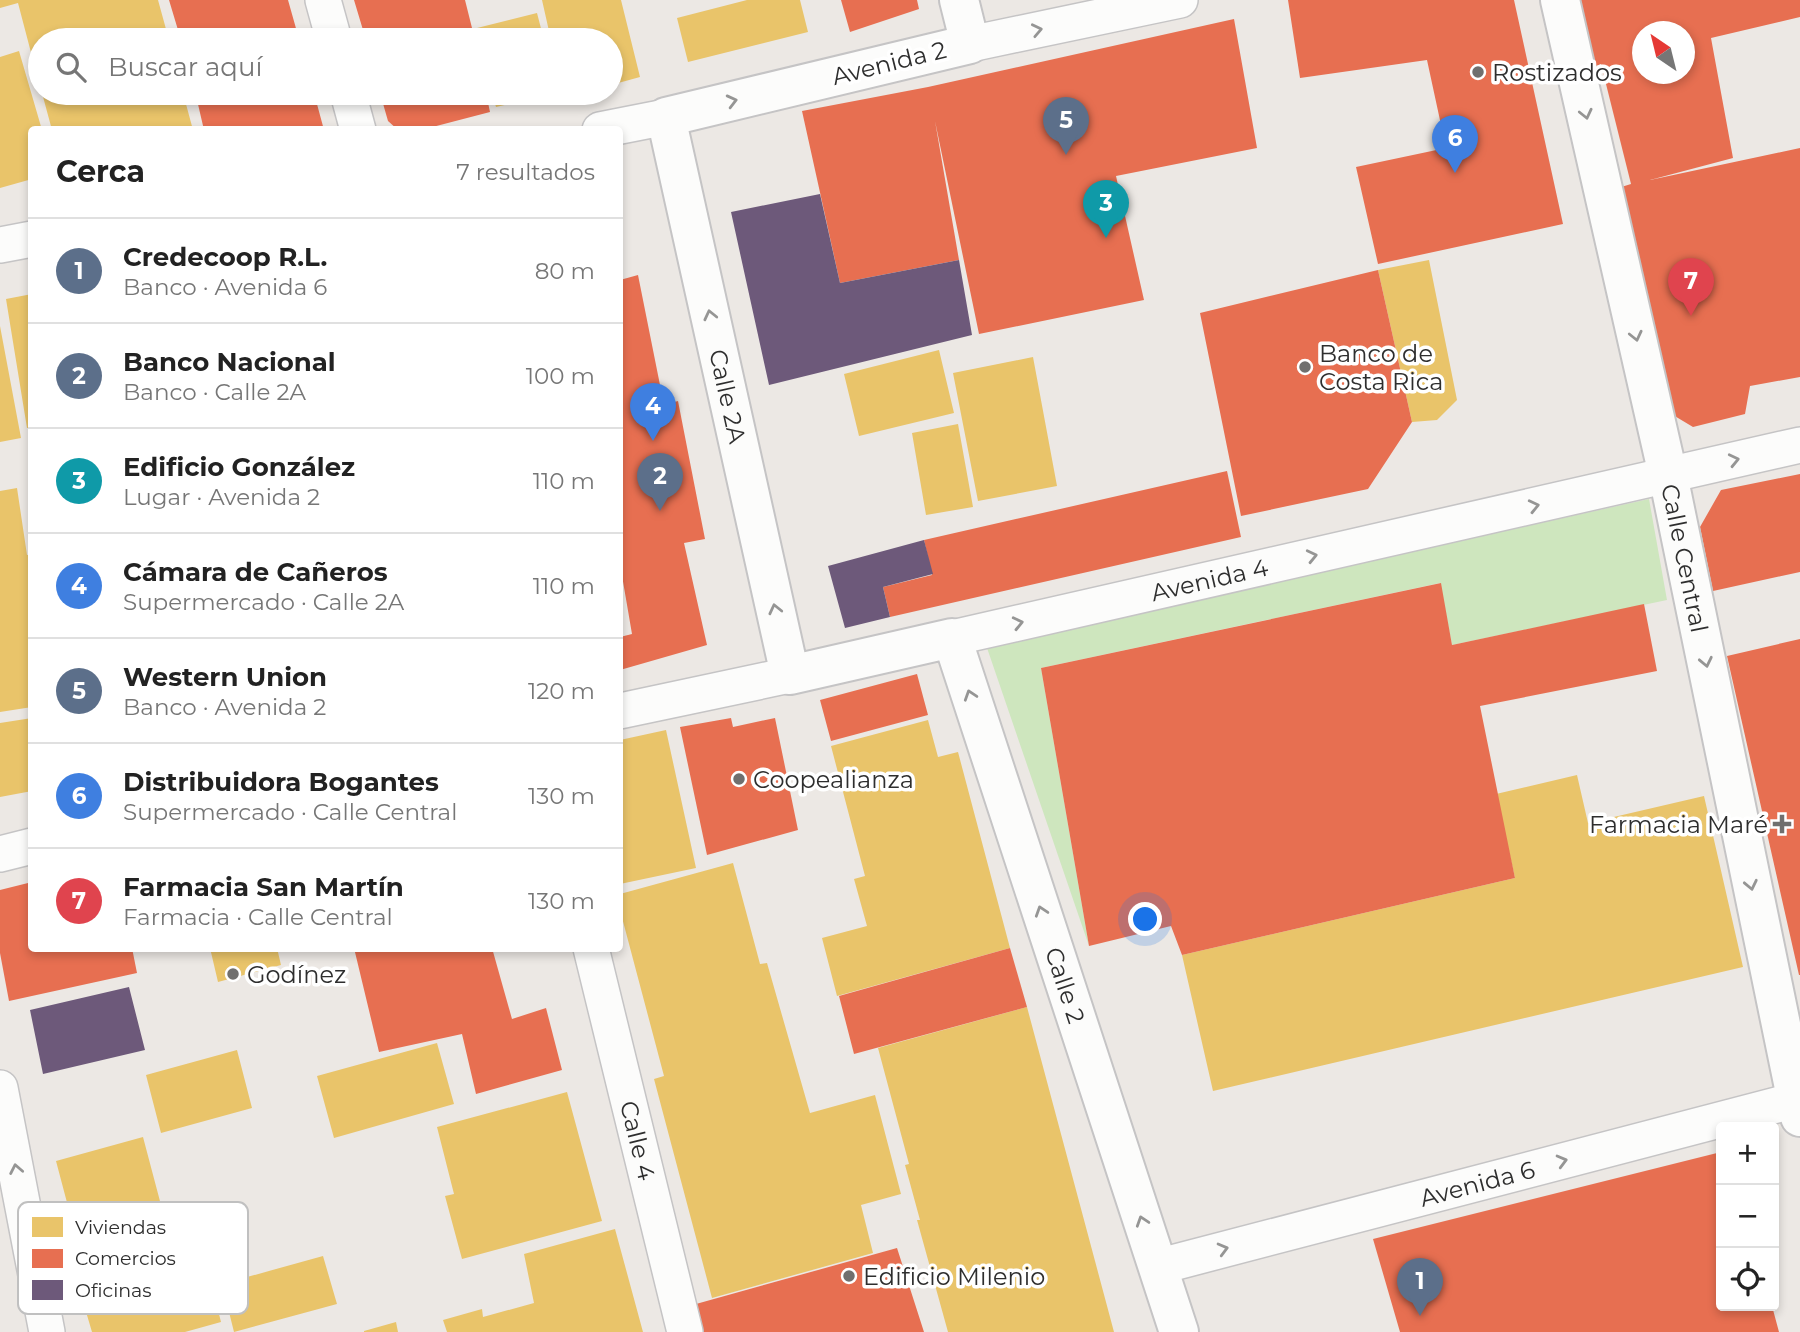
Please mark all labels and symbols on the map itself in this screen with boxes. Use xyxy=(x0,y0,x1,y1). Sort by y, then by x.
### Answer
north arrow xyxy=(1632,21,1695,84)
one-way arrow xyxy=(1031,23,1043,38)
street label: Avenida 2 xyxy=(829,35,949,91)
place label: Rostizados xyxy=(1492,58,1622,87)
marker: Rostizados xyxy=(1470,64,1486,80)
one-way arrow xyxy=(726,95,738,109)
pin: 5 xyxy=(1043,97,1089,155)
one-way arrow xyxy=(1577,108,1592,120)
pin: 6 xyxy=(1432,115,1478,173)
pin: 3 xyxy=(1083,180,1129,238)
pin: 7 xyxy=(1668,258,1714,316)
one-way arrow xyxy=(704,309,718,321)
one-way arrow xyxy=(1628,330,1642,342)
place label: Banco de Costa Rica xyxy=(1319,339,1443,396)
street label: Calle 2A xyxy=(704,346,753,447)
marker: Banco de Costa Rica xyxy=(1297,359,1313,375)
pin: 4 xyxy=(630,383,676,441)
pin: 2 xyxy=(637,453,683,511)
one-way arrow xyxy=(1728,454,1740,468)
street label: Calle Central xyxy=(1656,481,1715,635)
one-way arrow xyxy=(1528,499,1540,514)
one-way arrow xyxy=(1306,550,1318,564)
street label: Avenida 4 xyxy=(1148,552,1271,607)
one-way arrow xyxy=(769,603,784,615)
one-way arrow xyxy=(1012,617,1024,631)
one-way arrow xyxy=(1697,656,1712,668)
one-way arrow xyxy=(964,689,979,701)
place label: Coopealianza xyxy=(753,765,914,794)
marker: Coopealianza xyxy=(731,771,747,787)
place label: Farmacia Maré xyxy=(1589,810,1768,839)
marker: Farmacia Maré xyxy=(1774,816,1790,832)
one-way arrow xyxy=(1743,879,1758,891)
your location xyxy=(1128,902,1162,936)
one-way arrow xyxy=(1035,906,1049,918)
street label: Calle 2 xyxy=(1040,943,1092,1027)
place label: Godínez xyxy=(247,960,346,989)
marker: Godínez xyxy=(225,966,241,982)
street label: Calle 4 xyxy=(614,1098,662,1183)
street label: Avenida 6 xyxy=(1417,1154,1538,1212)
one-way arrow xyxy=(1556,1155,1568,1169)
one-way arrow xyxy=(9,1163,24,1175)
legend xyxy=(18,1202,248,1314)
one-way arrow xyxy=(1136,1215,1150,1227)
text: Viviendas xyxy=(75,1216,166,1239)
one-way arrow xyxy=(1217,1243,1229,1257)
text: Comercios xyxy=(75,1247,176,1270)
pin: 1 xyxy=(1397,1258,1443,1316)
place label: Edificio Milenio xyxy=(863,1262,1045,1291)
marker: Edificio Milenio xyxy=(841,1268,857,1284)
text: Oficinas xyxy=(75,1279,152,1302)

